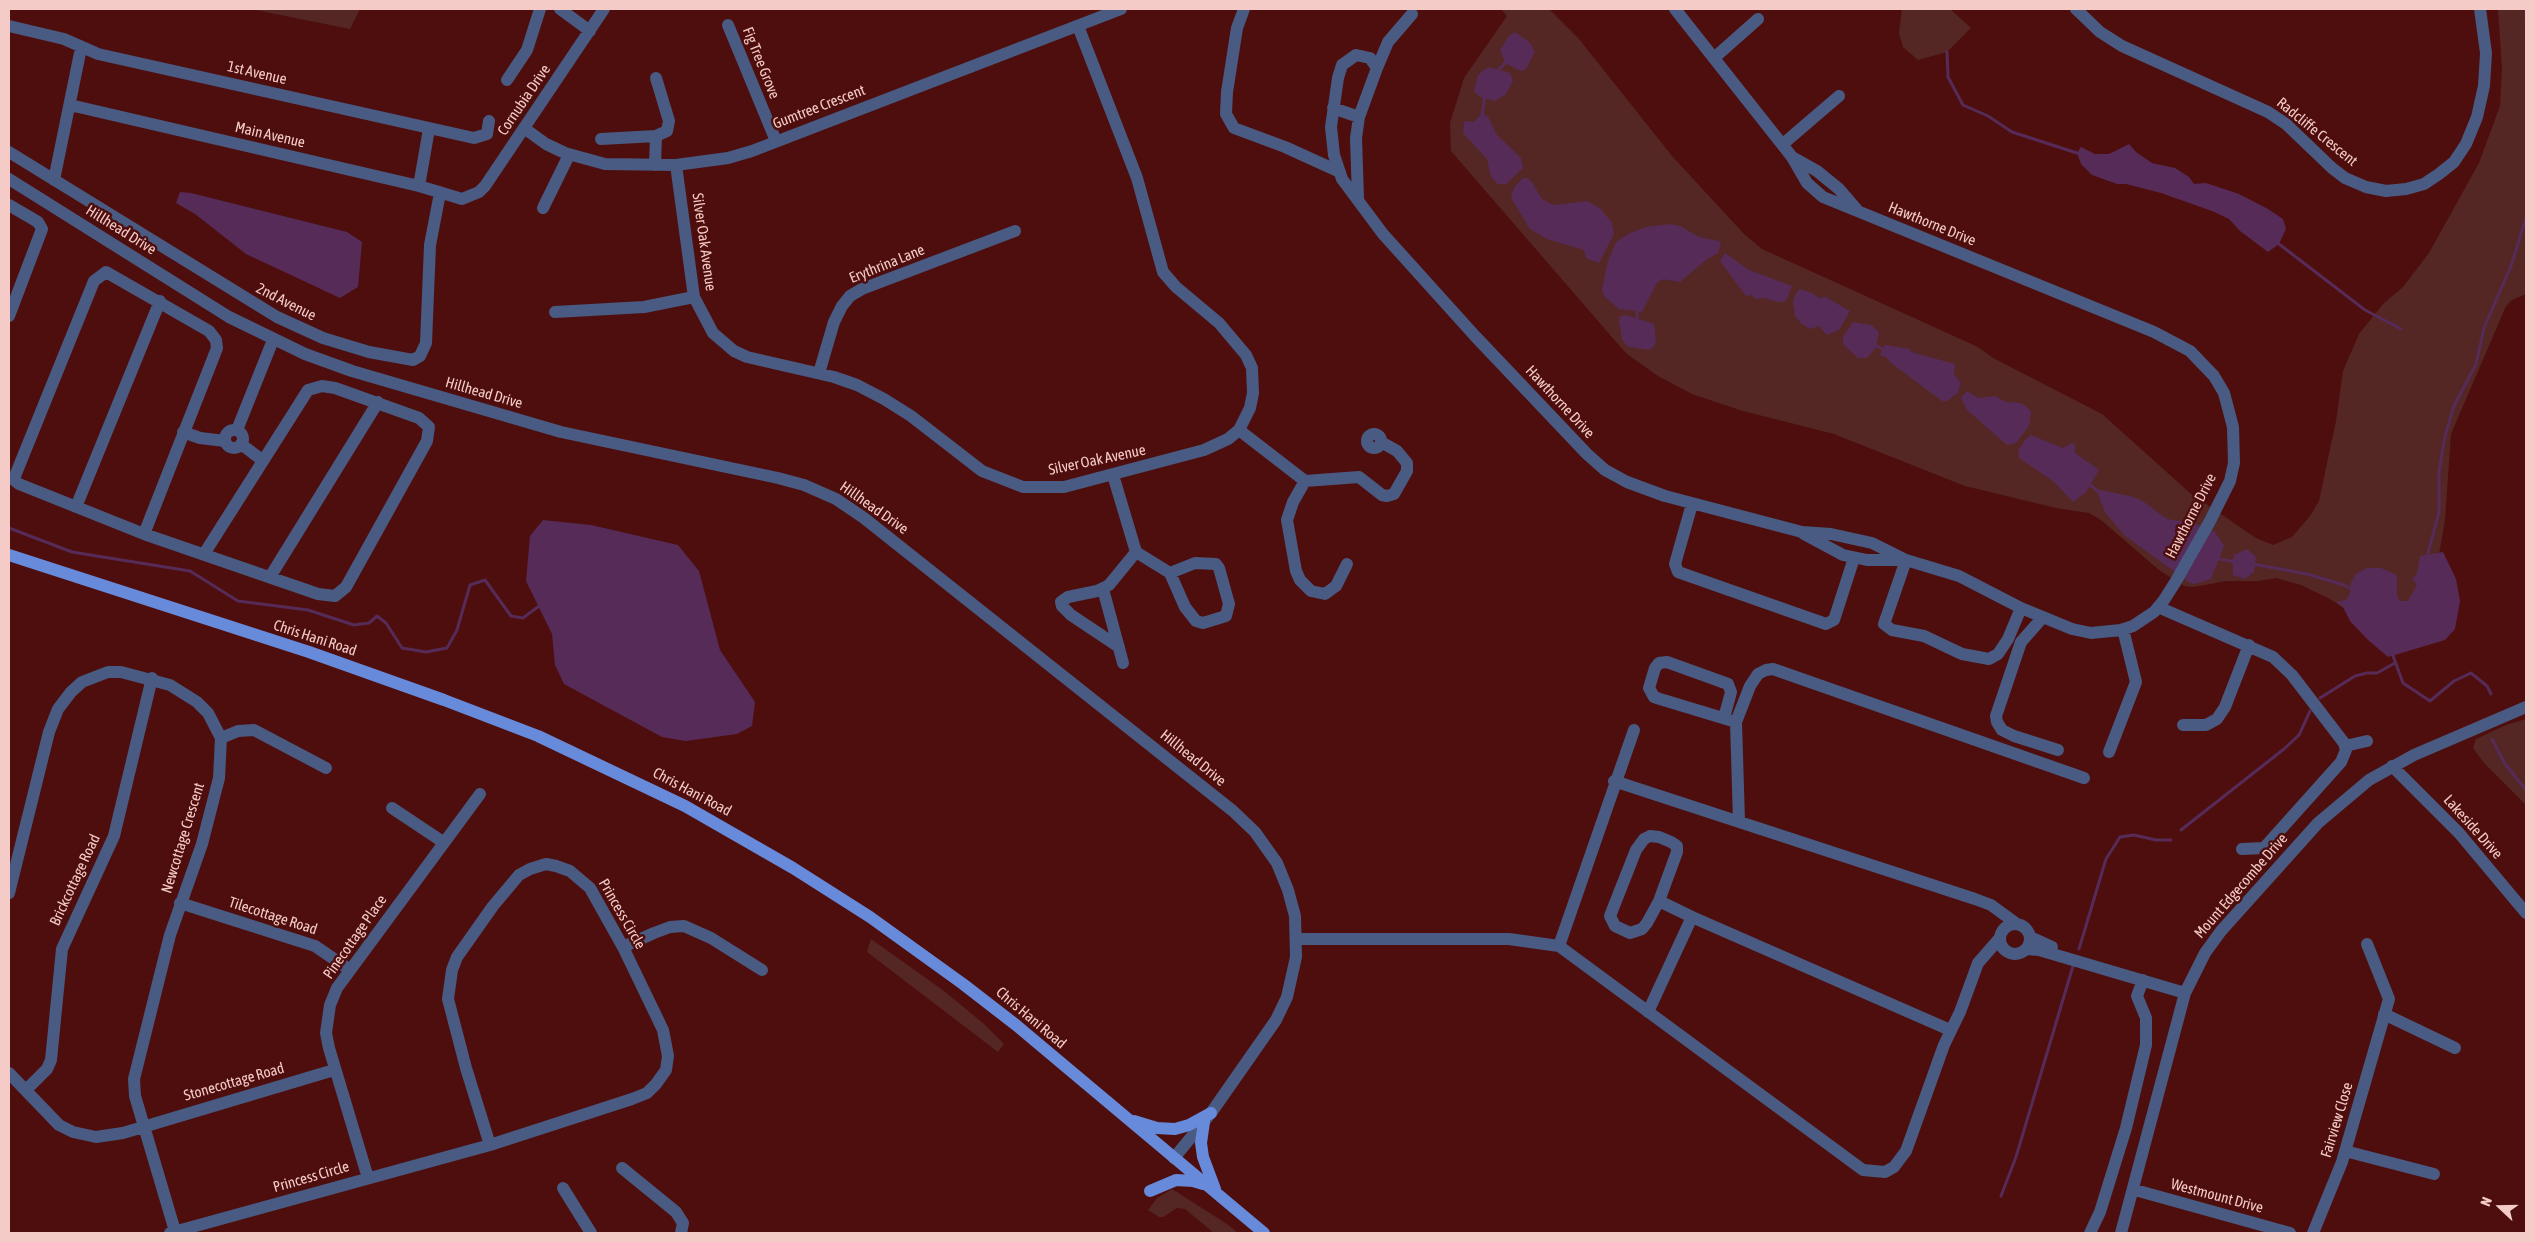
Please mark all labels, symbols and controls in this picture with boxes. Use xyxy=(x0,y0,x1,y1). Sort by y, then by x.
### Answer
street label: Fig Tree Grove xyxy=(738,24,784,102)
street label: 1st Avenue xyxy=(226,57,288,89)
street label: Cornubia Drive xyxy=(494,61,554,139)
street label: Gumtree Crescent xyxy=(770,81,868,133)
street label: Radcliffe Crescent xyxy=(2273,94,2361,170)
street label: Main Avenue xyxy=(233,118,307,152)
street label: Silver Oak Avenue xyxy=(688,192,720,292)
street label: Hawthorne Drive xyxy=(1886,198,1978,250)
street label: Hillhead Drive xyxy=(83,201,159,259)
street label: Erythrina Lane xyxy=(847,241,927,287)
street label: 2nd Avenue xyxy=(253,279,319,325)
street label: Hawthorne Drive xyxy=(1522,362,1598,442)
street label: Hillhead Drive xyxy=(443,373,525,413)
street label: Silver Oak Avenue xyxy=(1047,441,1147,479)
street label: Hawthorne Drive xyxy=(2162,470,2220,562)
street label: Hillhead Drive xyxy=(836,478,912,538)
street label: Chris Hani Road xyxy=(271,616,359,660)
street label: Hillhead Drive xyxy=(1156,726,1230,790)
street label: Chris Hani Road xyxy=(650,764,734,820)
street label: Newcottage Crescent xyxy=(158,780,208,896)
street label: Lakeside Drive xyxy=(2440,791,2506,863)
street label: Mount Edgecombe Drive xyxy=(2191,830,2291,942)
street label: Brickcottage Road xyxy=(46,831,104,929)
street label: Princess Circle xyxy=(595,876,649,952)
street label: Pinecottage Place xyxy=(319,892,391,982)
street label: Tilecottage Road xyxy=(226,893,320,939)
street label: Chris Hani Road xyxy=(992,983,1070,1053)
street label: Stonecottage Road xyxy=(182,1059,286,1105)
street label: Fairview Close xyxy=(2317,1080,2357,1160)
street label: Princess Circle xyxy=(271,1158,351,1196)
street label: Westmount Drive xyxy=(2169,1175,2265,1217)
north arrow xyxy=(2475,1182,2525,1232)
text: N xyxy=(2477,1195,2495,1208)

